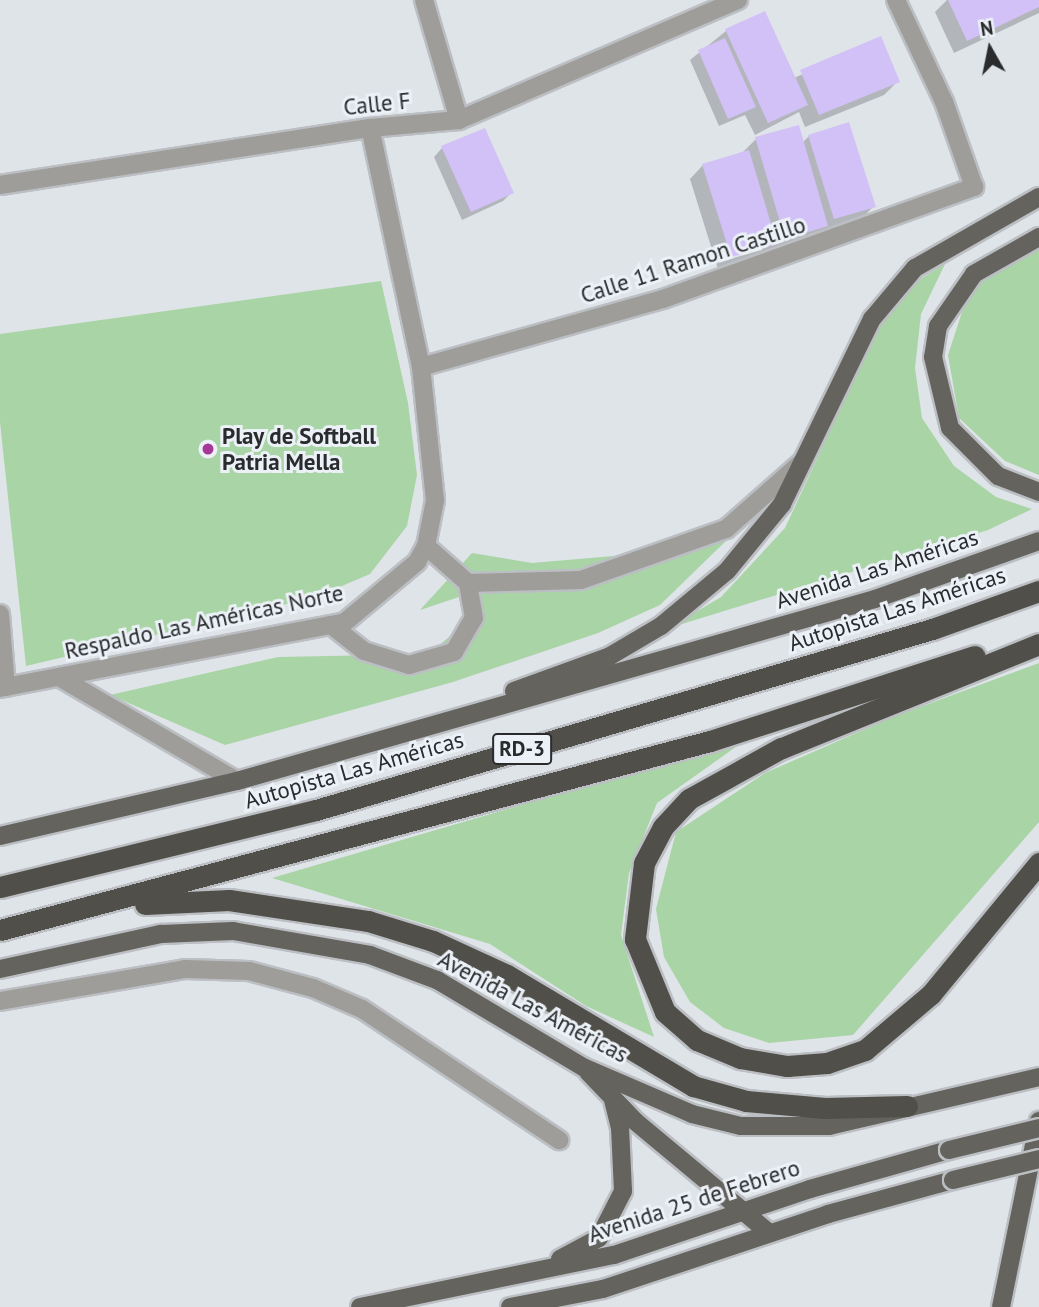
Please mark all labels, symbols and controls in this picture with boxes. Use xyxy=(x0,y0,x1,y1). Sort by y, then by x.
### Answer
north arrow xyxy=(955,14,1025,84)
text: N xyxy=(979,15,995,41)
street label: Calle F xyxy=(342,87,412,121)
street label: Calle 11 Ramon Castillo xyxy=(577,211,809,309)
place label: Play de Softball Patria Mella xyxy=(222,422,377,476)
marker: Play de Softball Patria Mella xyxy=(200,441,216,457)
street label: Avenida Las Américas xyxy=(772,523,982,615)
street label: Autopista Las Américas xyxy=(785,561,1009,657)
street label: Respaldo Las Américas Norte xyxy=(62,579,346,665)
street label: Autopista Las Américas xyxy=(241,725,467,815)
road number: RD-3 xyxy=(490,732,554,766)
street label: Avenida Las Américas xyxy=(433,945,633,1069)
street label: Avenida 25 de Febrero xyxy=(585,1154,803,1248)

